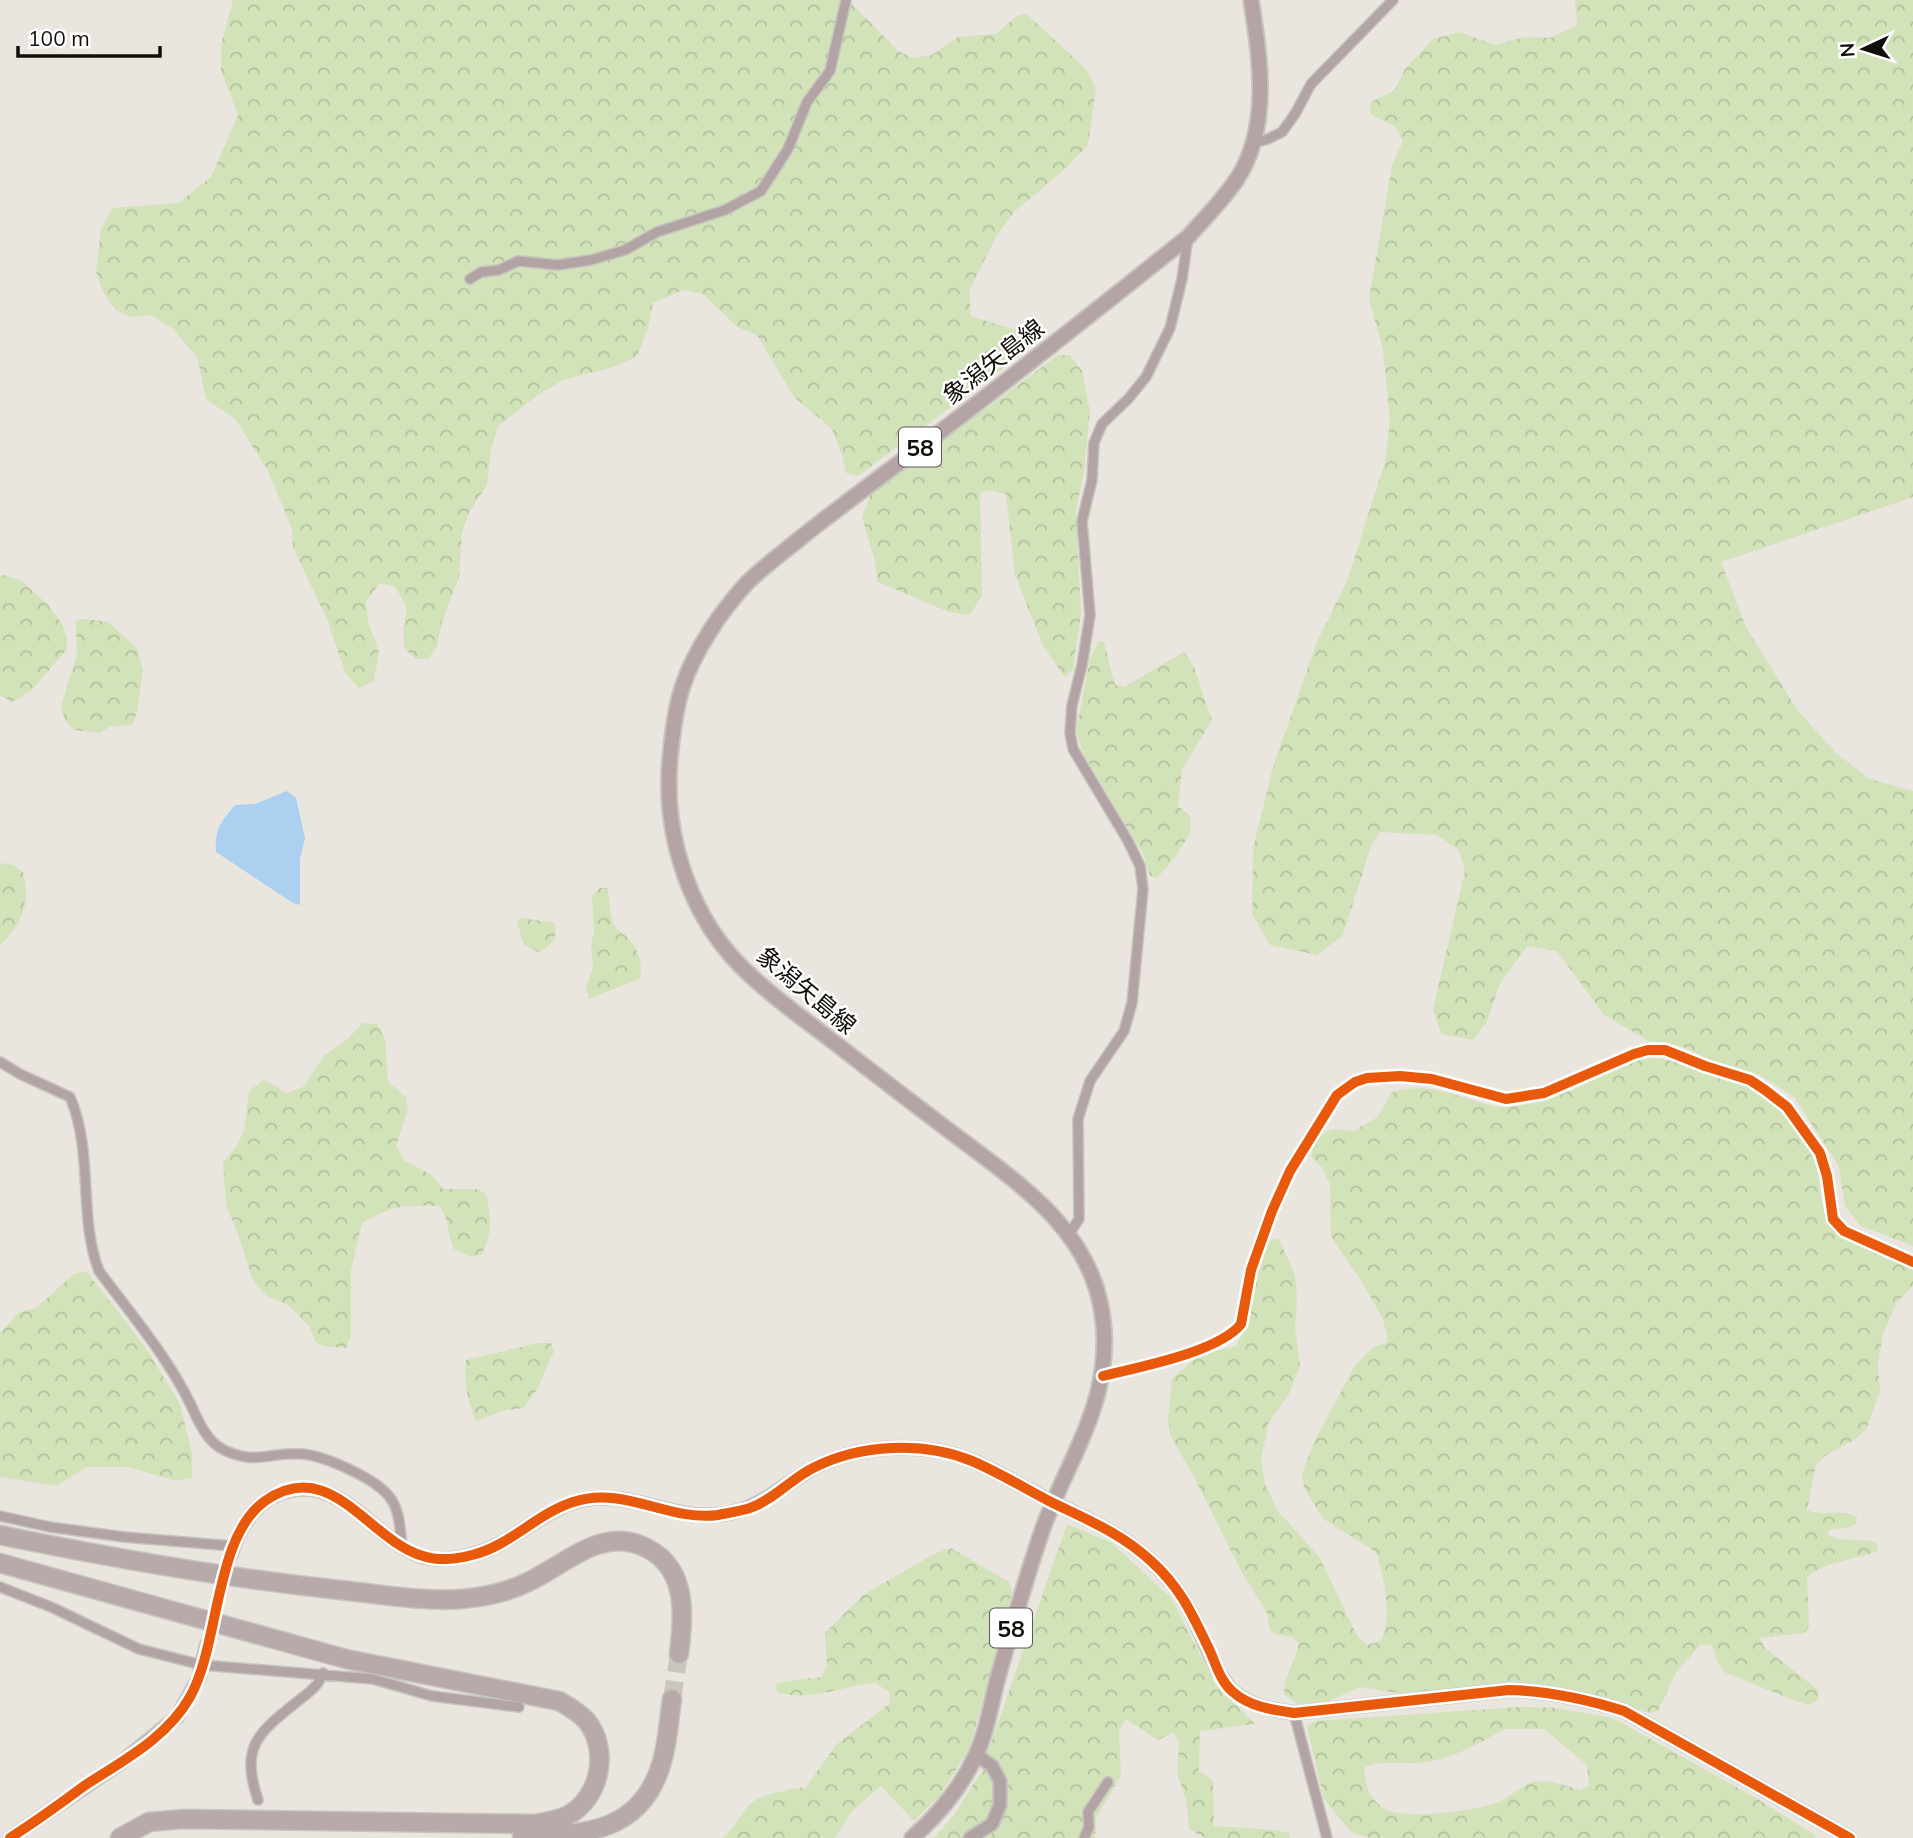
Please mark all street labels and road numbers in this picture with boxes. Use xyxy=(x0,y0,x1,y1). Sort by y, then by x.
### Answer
street label: 象潟矢島線 xyxy=(936,312,1050,410)
road number: 58 xyxy=(899,428,941,466)
street label: 象潟矢島線 xyxy=(751,940,863,1040)
road number: 58 xyxy=(990,1609,1032,1648)

